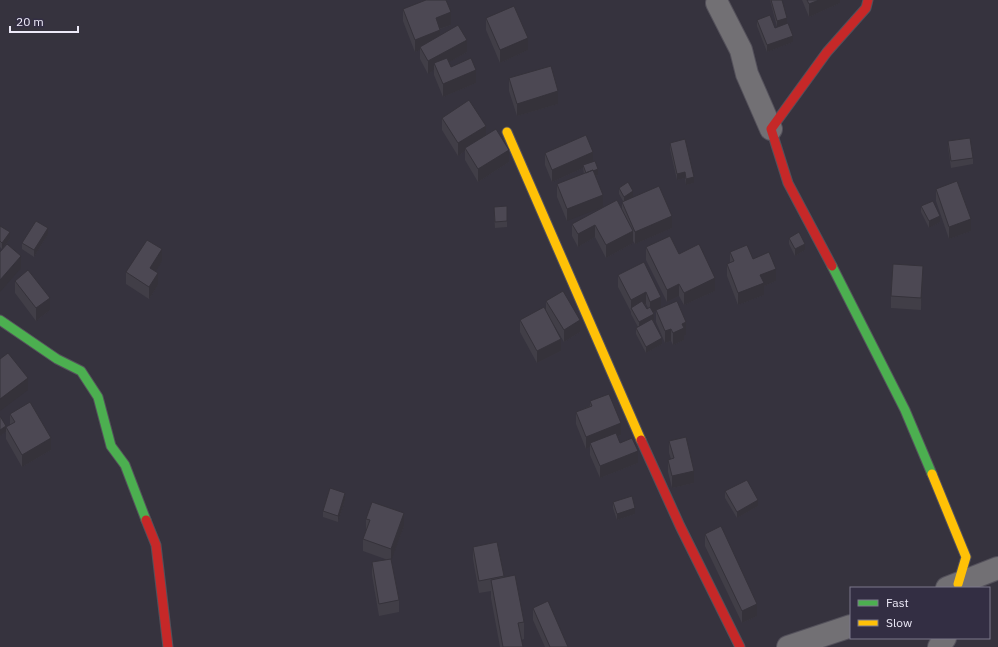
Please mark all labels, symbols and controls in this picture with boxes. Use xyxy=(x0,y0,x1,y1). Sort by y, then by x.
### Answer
scale bar xyxy=(10,8,78,34)
text: 20 m xyxy=(16,14,44,29)
legend xyxy=(850,587,990,639)
text: Fast xyxy=(886,595,909,610)
text: Slow xyxy=(886,615,912,630)

